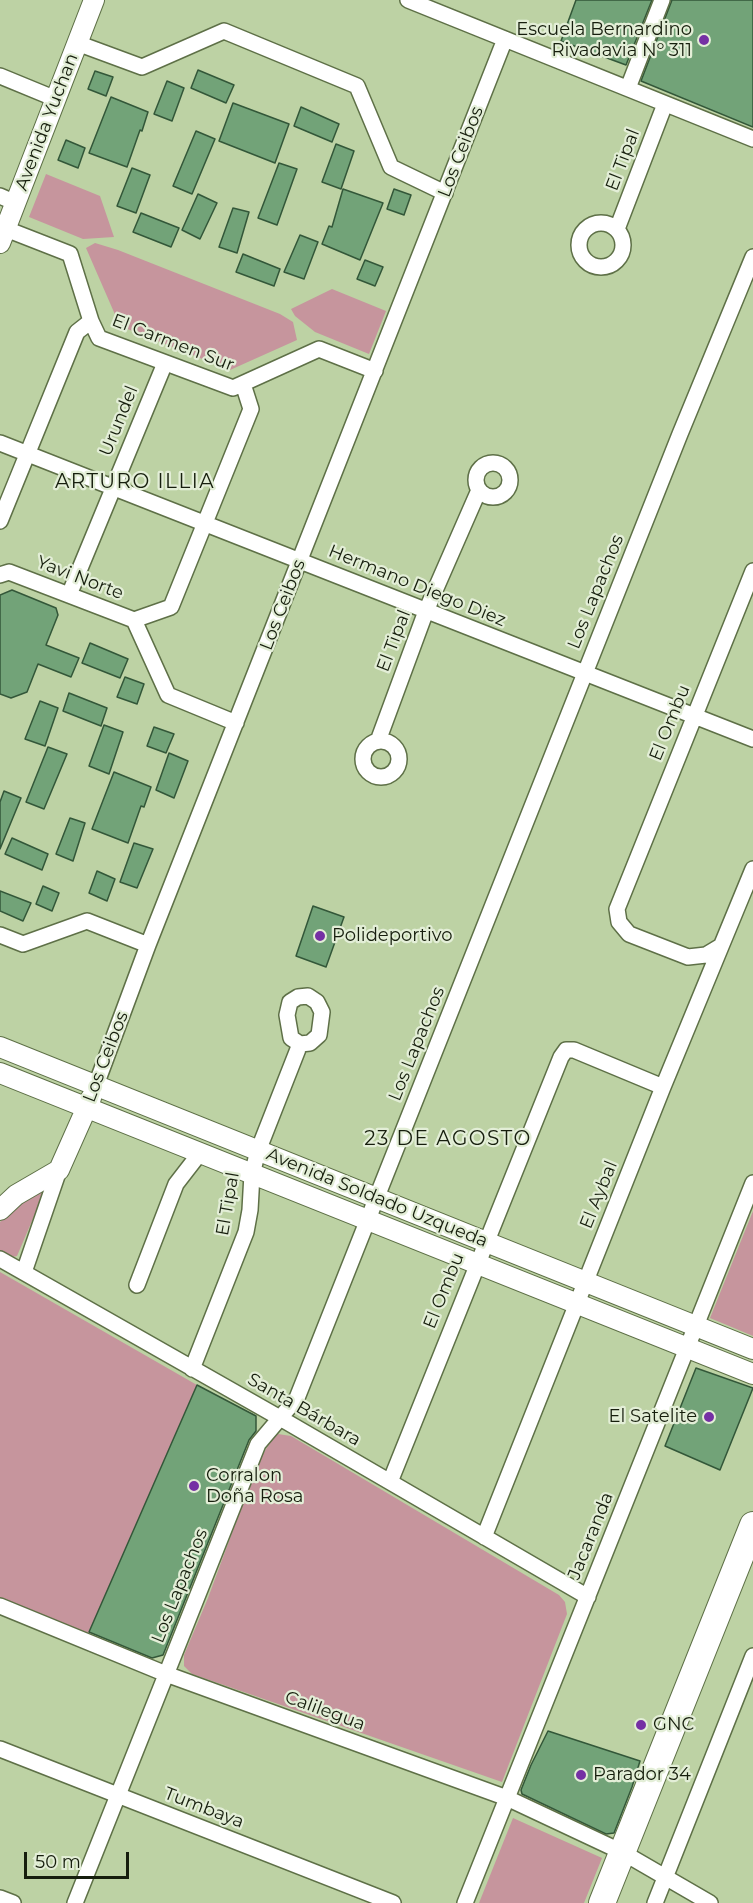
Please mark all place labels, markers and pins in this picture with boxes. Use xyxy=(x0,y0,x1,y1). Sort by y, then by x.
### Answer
place label: Escuela Bernardino Rivadavia Nº 311 xyxy=(516,19,692,62)
marker: Escuela Bernardino Rivadavia Nº 311 xyxy=(697,33,711,47)
place label: Polideportivo xyxy=(332,925,453,947)
marker: Polideportivo xyxy=(313,929,327,943)
place label: El Satelite xyxy=(609,1406,697,1428)
marker: El Satelite xyxy=(702,1410,716,1424)
place label: Corralon Doña Rosa xyxy=(206,1465,303,1508)
marker: Corralon Doña Rosa xyxy=(187,1479,201,1493)
place label: GNC xyxy=(653,1714,694,1736)
marker: GNC xyxy=(634,1718,648,1732)
place label: Parador 34 xyxy=(593,1764,691,1786)
marker: Parador 34 xyxy=(574,1768,588,1782)

